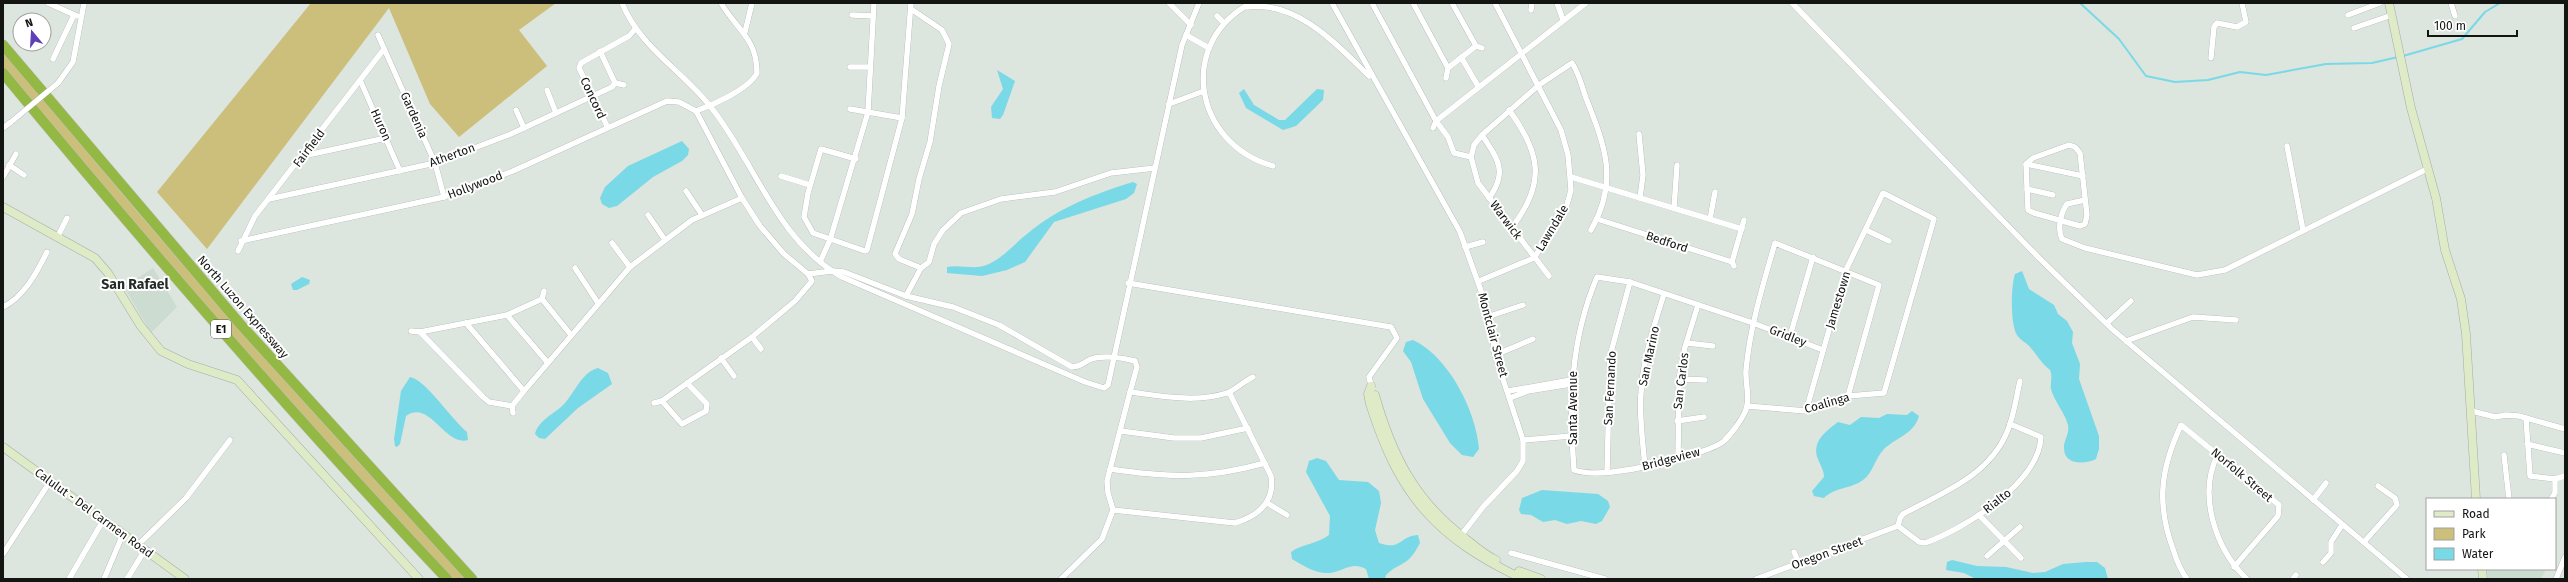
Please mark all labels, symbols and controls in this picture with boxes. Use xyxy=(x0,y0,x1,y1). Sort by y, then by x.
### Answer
north arrow xyxy=(12,12,52,52)
scale bar xyxy=(2428,12,2517,38)
text: N xyxy=(24,16,35,30)
text: 100 m xyxy=(2434,19,2466,33)
street label: Concord xyxy=(577,75,609,121)
street label: Gardenia xyxy=(398,90,430,140)
street label: Huron xyxy=(368,107,394,143)
street label: Fairfield xyxy=(290,126,328,170)
street label: Atherton xyxy=(427,140,477,170)
street label: Hollywood xyxy=(446,168,504,202)
street label: Warwick xyxy=(1487,198,1526,243)
street label: Lawndale xyxy=(1533,202,1571,254)
street label: Bedford xyxy=(1644,229,1690,255)
street label: North Luzon Expressway xyxy=(195,253,291,361)
street label: Jamestown xyxy=(1823,270,1853,330)
district label: San Rafael xyxy=(101,276,170,293)
street label: Montclair Street xyxy=(1475,291,1511,379)
road number: E1 xyxy=(211,320,231,338)
street label: Gridley xyxy=(1767,323,1809,349)
street label: San Marino xyxy=(1636,325,1662,387)
street label: San Fernando xyxy=(1601,350,1619,426)
street label: San Carlos xyxy=(1671,351,1691,410)
street label: Santa Avenue xyxy=(1566,371,1580,445)
street label: Coalinga xyxy=(1803,390,1851,416)
street label: Bridgeview xyxy=(1640,444,1702,473)
street label: Norfolk Street xyxy=(2208,445,2276,505)
street label: Calulut - Del Carmen Road xyxy=(32,465,156,561)
street label: Rialto xyxy=(1980,486,2014,516)
legend xyxy=(2426,498,2556,570)
text: Road xyxy=(2462,507,2490,521)
text: Park xyxy=(2462,527,2486,541)
street label: Oregon Street xyxy=(1789,533,1865,572)
text: Water xyxy=(2462,547,2494,561)

